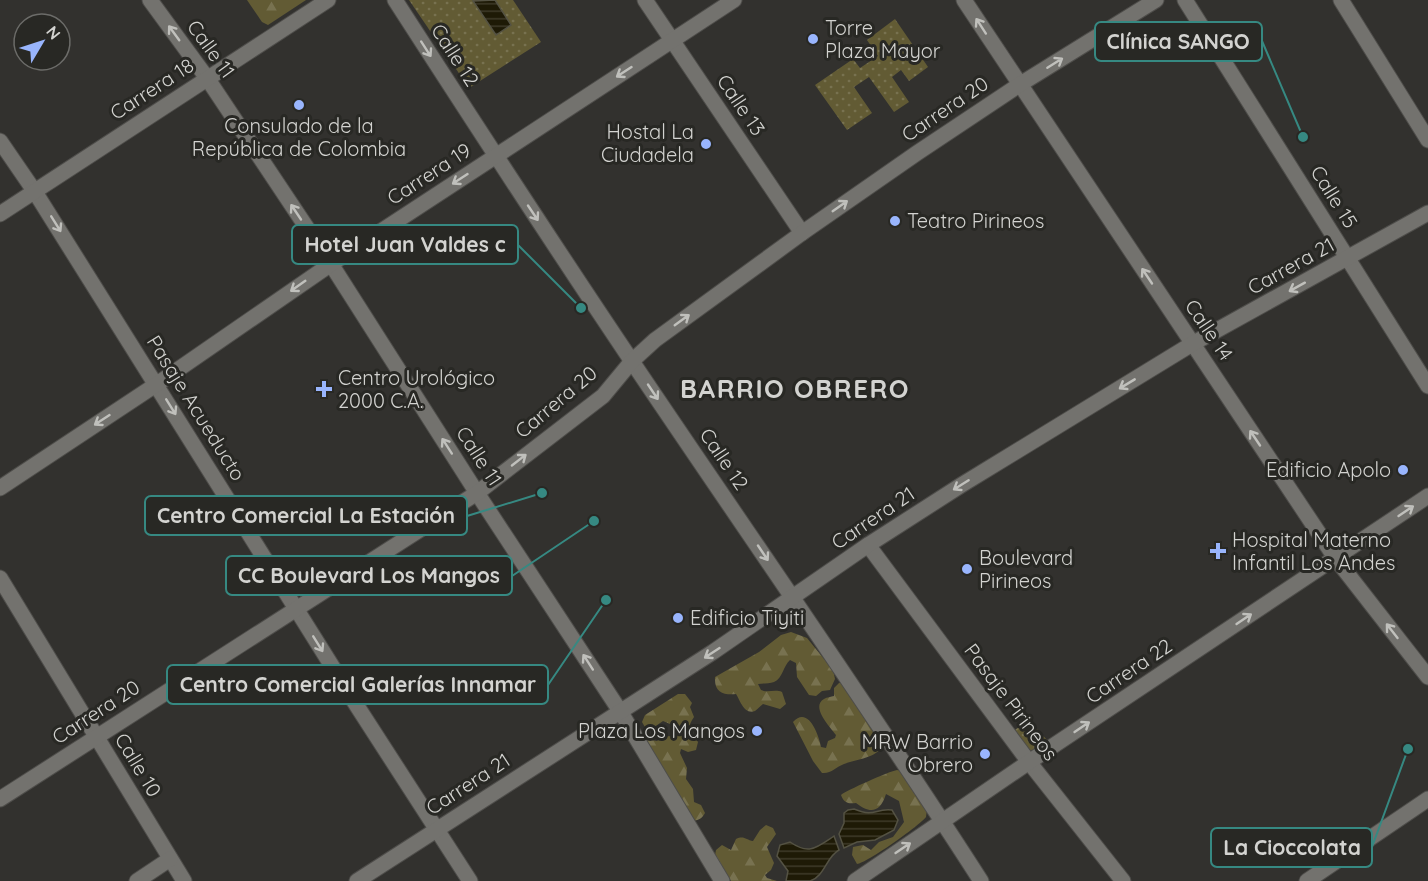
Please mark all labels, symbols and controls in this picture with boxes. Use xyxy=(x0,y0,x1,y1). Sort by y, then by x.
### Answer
north arrow xyxy=(12,12,72,72)
street label: Calle 11 xyxy=(182,15,241,83)
place label: Torre Plaza Mayor xyxy=(825,15,941,63)
one-way arrow xyxy=(974,18,986,35)
street label: Calle 12 xyxy=(426,19,485,91)
text: N xyxy=(42,22,65,43)
callout: Clínica SANGO xyxy=(1095,22,1262,61)
one-way arrow xyxy=(168,26,180,42)
text: Clínica SANGO xyxy=(1106,28,1250,54)
marker: Torre Plaza Mayor xyxy=(806,32,820,46)
one-way arrow xyxy=(421,40,433,57)
street label: Carrera 18 xyxy=(105,52,198,125)
one-way arrow xyxy=(1046,56,1063,68)
one-way arrow xyxy=(616,66,632,78)
street label: Calle 13 xyxy=(712,69,771,140)
street label: Carrera 20 xyxy=(896,70,993,147)
marker: Consulado de la República de Colombia xyxy=(292,98,306,112)
place label: Consulado de la República de Colombia xyxy=(192,113,406,161)
place label: Hostal La Ciudadela xyxy=(601,119,694,167)
street label: Carrera 19 xyxy=(382,137,475,210)
marker: Hostal La Ciudadela xyxy=(699,137,713,151)
street label: Calle 15 xyxy=(1305,161,1363,233)
one-way arrow xyxy=(453,173,469,185)
one-way arrow xyxy=(832,200,848,212)
one-way arrow xyxy=(290,204,302,220)
one-way arrow xyxy=(527,204,539,220)
place label: Teatro Pirineos xyxy=(907,208,1044,233)
marker: Teatro Pirineos xyxy=(888,214,902,228)
one-way arrow xyxy=(50,215,62,232)
callout: Hotel Juan Valdes c xyxy=(292,225,518,264)
text: Hotel Juan Valdes c xyxy=(304,231,506,257)
street label: Carrera 21 xyxy=(1243,232,1338,300)
one-way arrow xyxy=(1140,267,1153,284)
one-way arrow xyxy=(290,280,306,292)
one-way arrow xyxy=(1288,282,1306,293)
street label: Calle 14 xyxy=(1180,294,1239,365)
one-way arrow xyxy=(674,314,690,326)
street label: Pasaje Acueducto xyxy=(142,330,251,485)
street label: Carrera 20 xyxy=(510,360,602,443)
place label: Centro Urológico 2000 C.A. xyxy=(338,365,495,413)
district label: BARRIO OBRERO xyxy=(680,372,910,405)
one-way arrow xyxy=(1119,378,1136,390)
marker: Centro Urológico 2000 C.A. xyxy=(315,380,333,398)
one-way arrow xyxy=(647,383,659,400)
one-way arrow xyxy=(165,398,177,415)
one-way arrow xyxy=(94,415,111,427)
street label: Calle 11 xyxy=(451,421,508,490)
street label: Calle 12 xyxy=(695,423,754,494)
one-way arrow xyxy=(1249,430,1261,447)
one-way arrow xyxy=(441,438,453,455)
one-way arrow xyxy=(511,454,527,467)
place label: Edificio Apolo xyxy=(1266,457,1391,482)
marker: Edificio Apolo xyxy=(1396,463,1410,477)
one-way arrow xyxy=(953,480,970,492)
street label: Carrera 21 xyxy=(826,481,919,555)
callout: Centro Comercial La Estación xyxy=(145,496,467,535)
text: Centro Comercial La Estación xyxy=(157,502,455,528)
one-way arrow xyxy=(1398,505,1414,517)
place label: Hospital Materno Infantil Los Andes xyxy=(1232,527,1395,575)
marker: Hospital Materno Infantil Los Andes xyxy=(1209,542,1227,560)
one-way arrow xyxy=(757,544,769,561)
place label: Boulevard Pirineos xyxy=(979,545,1073,593)
callout: CC Boulevard Los Mangos xyxy=(226,556,512,595)
text: CC Boulevard Los Mangos xyxy=(238,562,500,588)
marker: Boulevard Pirineos xyxy=(960,562,974,576)
place label: Edificio Tiyiti xyxy=(690,605,804,630)
marker: Edificio Tiyiti xyxy=(671,611,685,625)
one-way arrow xyxy=(1235,613,1252,625)
one-way arrow xyxy=(1386,623,1399,639)
street label: Carrera 22 xyxy=(1081,633,1177,709)
one-way arrow xyxy=(312,635,324,652)
street label: Pasaje Pirineos xyxy=(959,638,1064,765)
one-way arrow xyxy=(704,647,721,659)
one-way arrow xyxy=(582,654,594,671)
callout: Centro Comercial Galerías Innamar xyxy=(167,665,548,704)
text: Centro Comercial Galerías Innamar xyxy=(180,671,536,697)
street label: Carrera 20 xyxy=(47,674,144,749)
place label: Plaza Los Mangos xyxy=(578,718,745,743)
one-way arrow xyxy=(1073,721,1090,733)
marker: Plaza Los Mangos xyxy=(750,724,764,738)
street label: Calle 10 xyxy=(110,728,167,801)
place label: MRW Barrio Obrero xyxy=(861,729,973,777)
street label: Carrera 21 xyxy=(421,747,514,820)
marker: MRW Barrio Obrero xyxy=(978,747,992,761)
callout: La Cioccolata xyxy=(1211,828,1372,867)
text: La Cioccolata xyxy=(1223,834,1361,860)
one-way arrow xyxy=(894,842,910,854)

